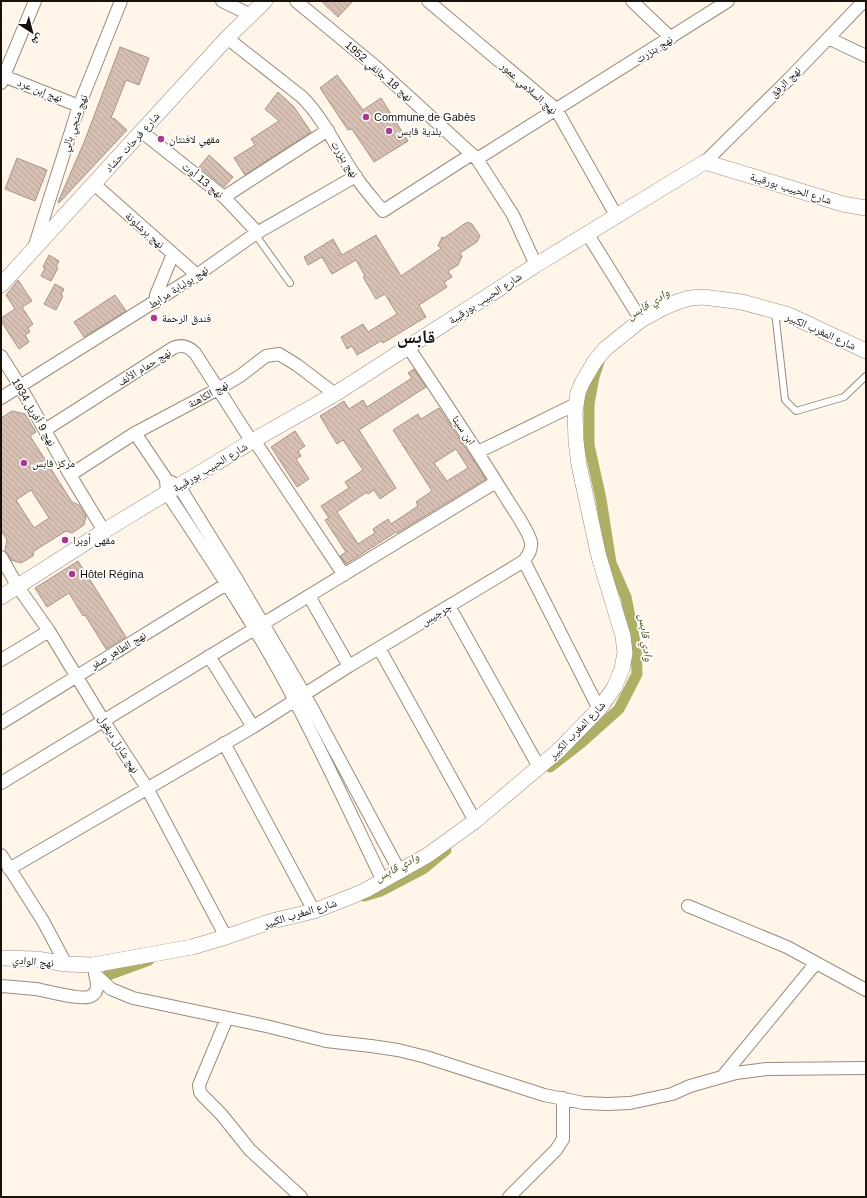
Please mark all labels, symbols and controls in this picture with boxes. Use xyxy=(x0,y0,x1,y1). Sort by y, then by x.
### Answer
north arrow xyxy=(12,12,52,52)
text: ش xyxy=(28,30,46,49)
street label: نهج بنزرت xyxy=(633,33,675,66)
street label: نهج 18 جانفي 1952 xyxy=(341,39,415,106)
street label: نهج السلامي عمور xyxy=(496,59,560,119)
street label: نهج الرفق xyxy=(767,64,804,101)
street label: نهج إبن عرد xyxy=(15,76,64,106)
street label: نهج منجي بالي xyxy=(59,93,92,154)
street label: شارع فرحات حشاد xyxy=(102,110,163,175)
place label: Commune de Gabès xyxy=(374,111,476,123)
marker: Commune de Gabès xyxy=(361,112,371,122)
place label: بلدية قابس xyxy=(397,125,441,138)
marker: بلدية قابس xyxy=(384,126,394,136)
place label: مقهي لافنتان xyxy=(169,133,220,148)
marker: مقهي لافنتان xyxy=(156,134,166,144)
street label: نهج بنزرت xyxy=(328,138,361,180)
street label: نهج 13 أوت xyxy=(179,159,226,201)
street label: شارع الحبيب بورقيبة xyxy=(748,170,833,207)
street label: نهج برشلونة xyxy=(122,209,167,251)
street label: نهج بولبابة مرابط xyxy=(146,263,211,312)
street label: شارع الحبيب بورقيبة xyxy=(446,270,524,327)
water label: وادي قابس xyxy=(624,285,674,325)
street label: شارع المغرب الكبير xyxy=(783,310,858,353)
place label: فندق الرحمة xyxy=(162,312,212,325)
marker: فندق الرحمة xyxy=(149,313,159,323)
district label: قابس xyxy=(397,326,435,348)
street label: نهج حمام الأنف xyxy=(115,346,173,389)
street label: نهج 9 أفريل 1934 xyxy=(9,376,59,449)
street label: نهج الكاهنة xyxy=(186,378,231,411)
street label: ابن سينا xyxy=(449,413,478,447)
street label: شارع الحبيب بورقيبة xyxy=(171,440,250,495)
place label: مركز قابس xyxy=(32,457,75,470)
marker: مركز قابس xyxy=(19,458,29,468)
place label: مقهى أوبرا xyxy=(73,533,115,547)
marker: مقهى أوبرا xyxy=(60,535,70,545)
place label: Hôtel Régina xyxy=(80,568,144,580)
marker: Hôtel Régina xyxy=(67,569,77,579)
street label: جرجيس xyxy=(419,600,454,629)
water label: وادي قابس xyxy=(633,613,656,663)
street label: نهج الطاهر صفر xyxy=(87,629,148,673)
street label: شارع المغرب الكبير xyxy=(546,699,608,763)
street label: نهج شارل ديغول xyxy=(96,713,142,776)
water label: وادي قابس xyxy=(373,849,423,887)
street label: شارع المغرب الكبير xyxy=(261,896,338,931)
street label: نهج الوادي xyxy=(11,953,54,972)

